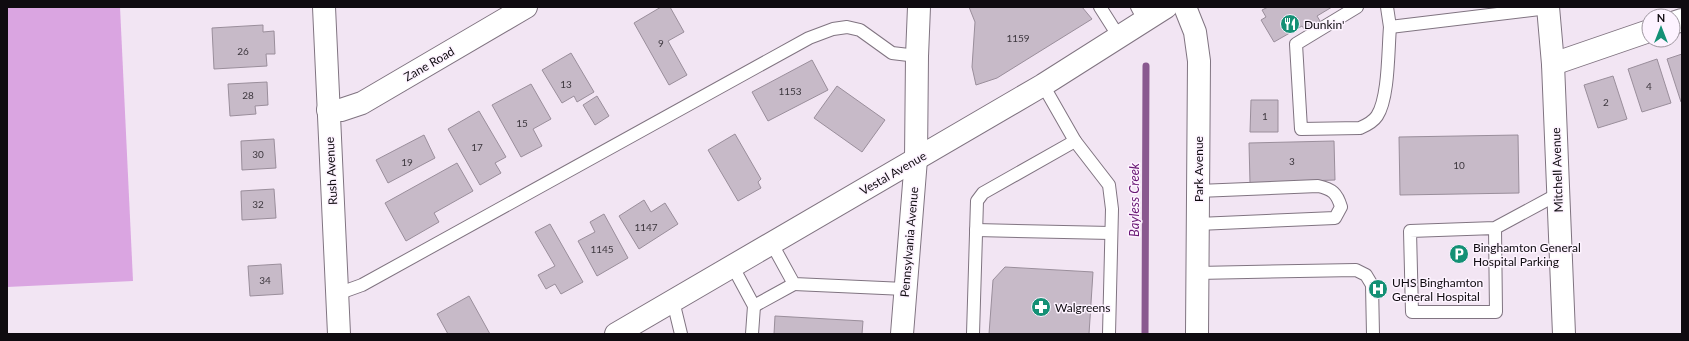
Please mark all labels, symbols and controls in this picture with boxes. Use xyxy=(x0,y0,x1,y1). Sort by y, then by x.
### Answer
north arrow xyxy=(1641,8,1681,48)
text: N xyxy=(1657,11,1665,24)
restaurant icon: Dunkin' xyxy=(1279,13,1301,35)
place label: Dunkin' xyxy=(1304,17,1344,32)
house number: 1159 xyxy=(1006,32,1030,44)
house number: 9 xyxy=(658,37,664,49)
street label: Zane Road xyxy=(401,44,457,84)
house number: 26 xyxy=(237,45,249,57)
house number: 13 xyxy=(560,78,572,90)
house number: 4 xyxy=(1646,80,1652,92)
house number: 1153 xyxy=(778,85,802,97)
house number: 28 xyxy=(242,89,254,101)
house number: 2 xyxy=(1603,96,1609,108)
house number: 1 xyxy=(1262,110,1268,122)
house number: 15 xyxy=(516,117,528,129)
street label: Mitchell Avenue xyxy=(1548,127,1566,213)
street label: Park Avenue xyxy=(1191,136,1206,202)
street label: Rush Avenue xyxy=(322,137,340,205)
house number: 17 xyxy=(471,141,483,153)
house number: 30 xyxy=(252,148,264,160)
street label: Vestal Avenue xyxy=(857,148,929,198)
house number: 3 xyxy=(1289,155,1295,167)
house number: 19 xyxy=(401,156,413,168)
house number: 10 xyxy=(1453,159,1465,171)
water label: Bayless Creek xyxy=(1126,162,1142,237)
street label: Pennsylvania Avenue xyxy=(897,186,921,298)
house number: 32 xyxy=(252,198,264,210)
house number: 1147 xyxy=(634,221,658,233)
place label: Binghamton General Hospital Parking xyxy=(1473,240,1581,269)
house number: 1145 xyxy=(590,243,614,255)
parking icon: Binghamton General Hospital Parking xyxy=(1448,243,1470,265)
house number: 34 xyxy=(259,274,271,286)
place label: UHS Binghamton General Hospital xyxy=(1392,275,1483,304)
hospital icon: UHS Binghamton General Hospital xyxy=(1367,278,1389,300)
pharmacy icon: Walgreens xyxy=(1030,296,1052,318)
place label: Walgreens xyxy=(1055,300,1110,315)

